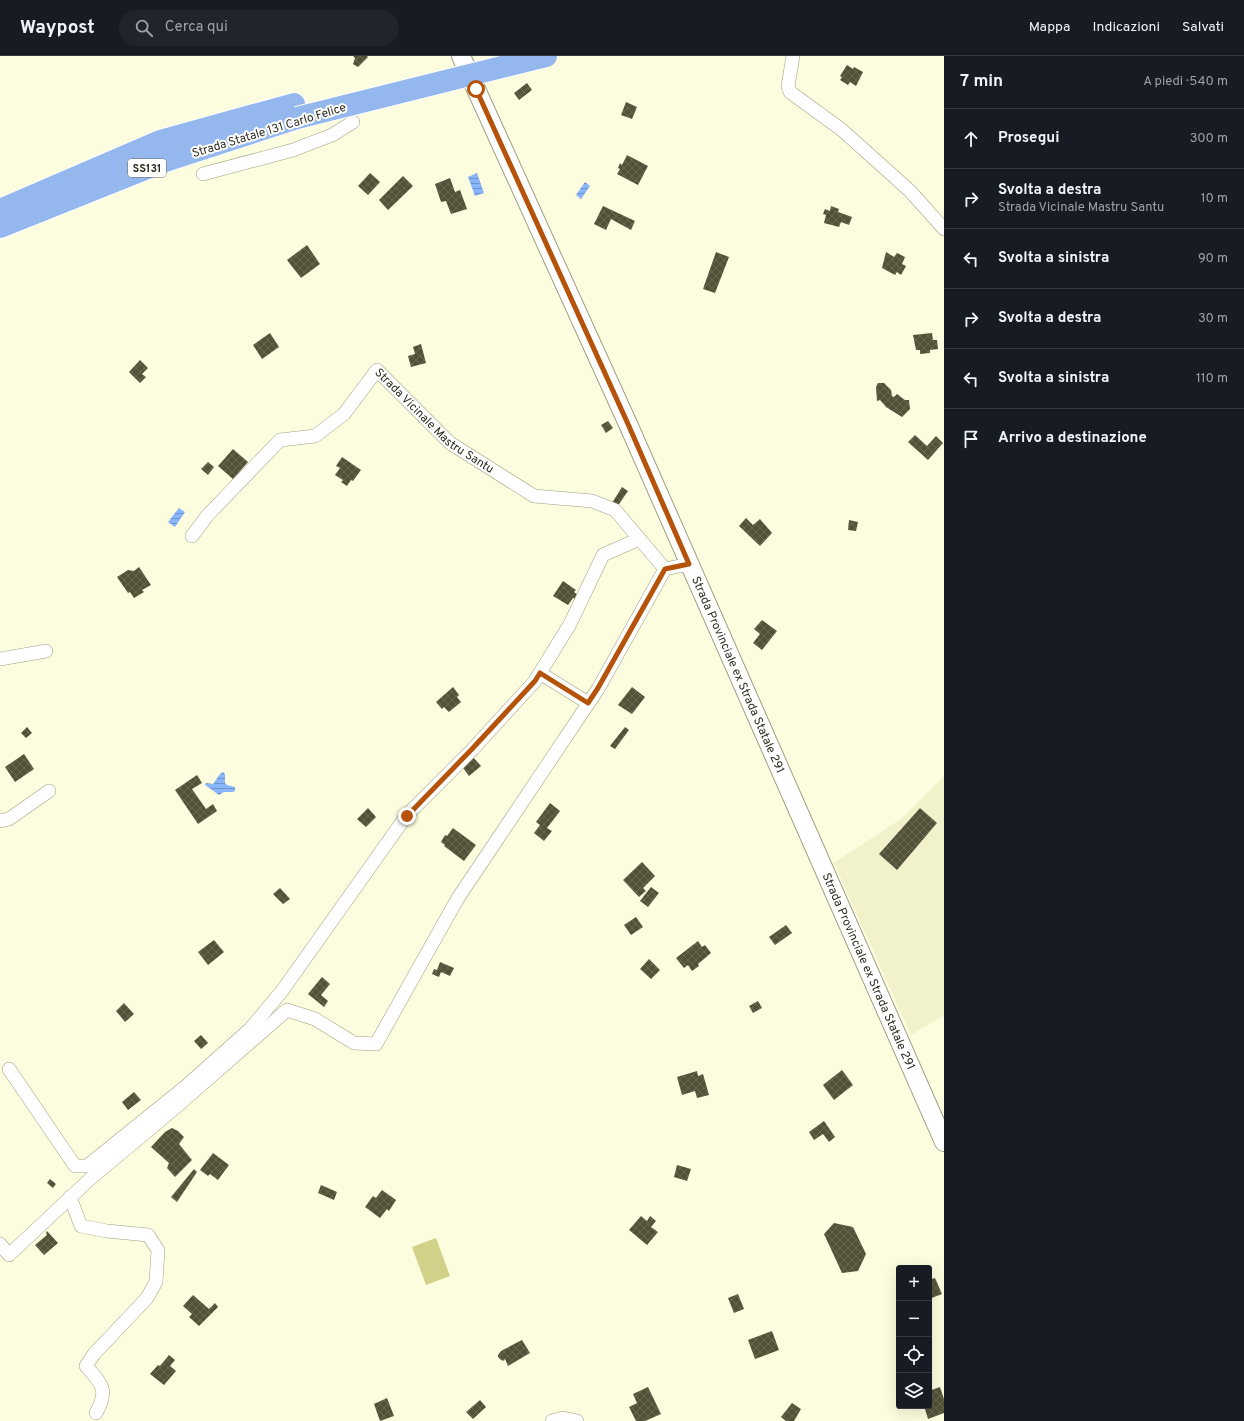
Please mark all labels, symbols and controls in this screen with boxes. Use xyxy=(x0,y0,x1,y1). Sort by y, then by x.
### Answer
search box xyxy=(119,10,399,46)
text: Waypost xyxy=(20,16,95,40)
icon: search xyxy=(133,17,155,39)
text: Cerca qui xyxy=(165,18,228,37)
text: Mappa xyxy=(1029,19,1070,36)
text: Indicazioni xyxy=(1092,19,1160,36)
text: Salvati xyxy=(1182,19,1224,36)
text: 7 min xyxy=(960,71,1003,93)
text: A piedi · 540 m xyxy=(1143,74,1228,90)
route start xyxy=(467,80,485,98)
street label: Strada Statale 131 Carlo Felice xyxy=(190,100,348,162)
icon: ahead xyxy=(960,128,982,150)
text: Prosegui xyxy=(998,129,1059,148)
text: 300 m xyxy=(1190,131,1228,147)
road number: SS131 xyxy=(128,159,166,177)
text: Svolta a destra xyxy=(998,181,1101,200)
icon: right xyxy=(960,188,982,210)
text: 10 m xyxy=(1201,191,1228,207)
text: Strada Vicinale Mastru Santu xyxy=(998,200,1164,216)
icon: left xyxy=(960,248,982,270)
text: Svolta a sinistra xyxy=(998,249,1109,268)
text: 90 m xyxy=(1198,251,1228,267)
icon: right xyxy=(960,308,982,330)
text: Svolta a destra xyxy=(998,309,1101,328)
text: 30 m xyxy=(1198,311,1228,327)
street label: Strada Vicinale Mastru Santu xyxy=(371,365,497,478)
icon: left xyxy=(960,368,982,390)
text: Svolta a sinistra xyxy=(998,369,1109,388)
text: 110 m xyxy=(1196,371,1228,387)
icon: arrive xyxy=(960,428,982,450)
text: Arrivo a destinazione xyxy=(998,429,1147,448)
street label: Strada Provinciale ex Strada Statale 291 xyxy=(687,574,788,776)
route end xyxy=(398,807,416,825)
street label: Strada Provinciale ex Strada Statale 291 xyxy=(818,871,918,1073)
map controls xyxy=(896,1265,932,1409)
button: + xyxy=(896,1265,932,1301)
button: − xyxy=(896,1301,932,1337)
button: locate xyxy=(896,1337,932,1373)
button: layers xyxy=(896,1373,932,1409)

